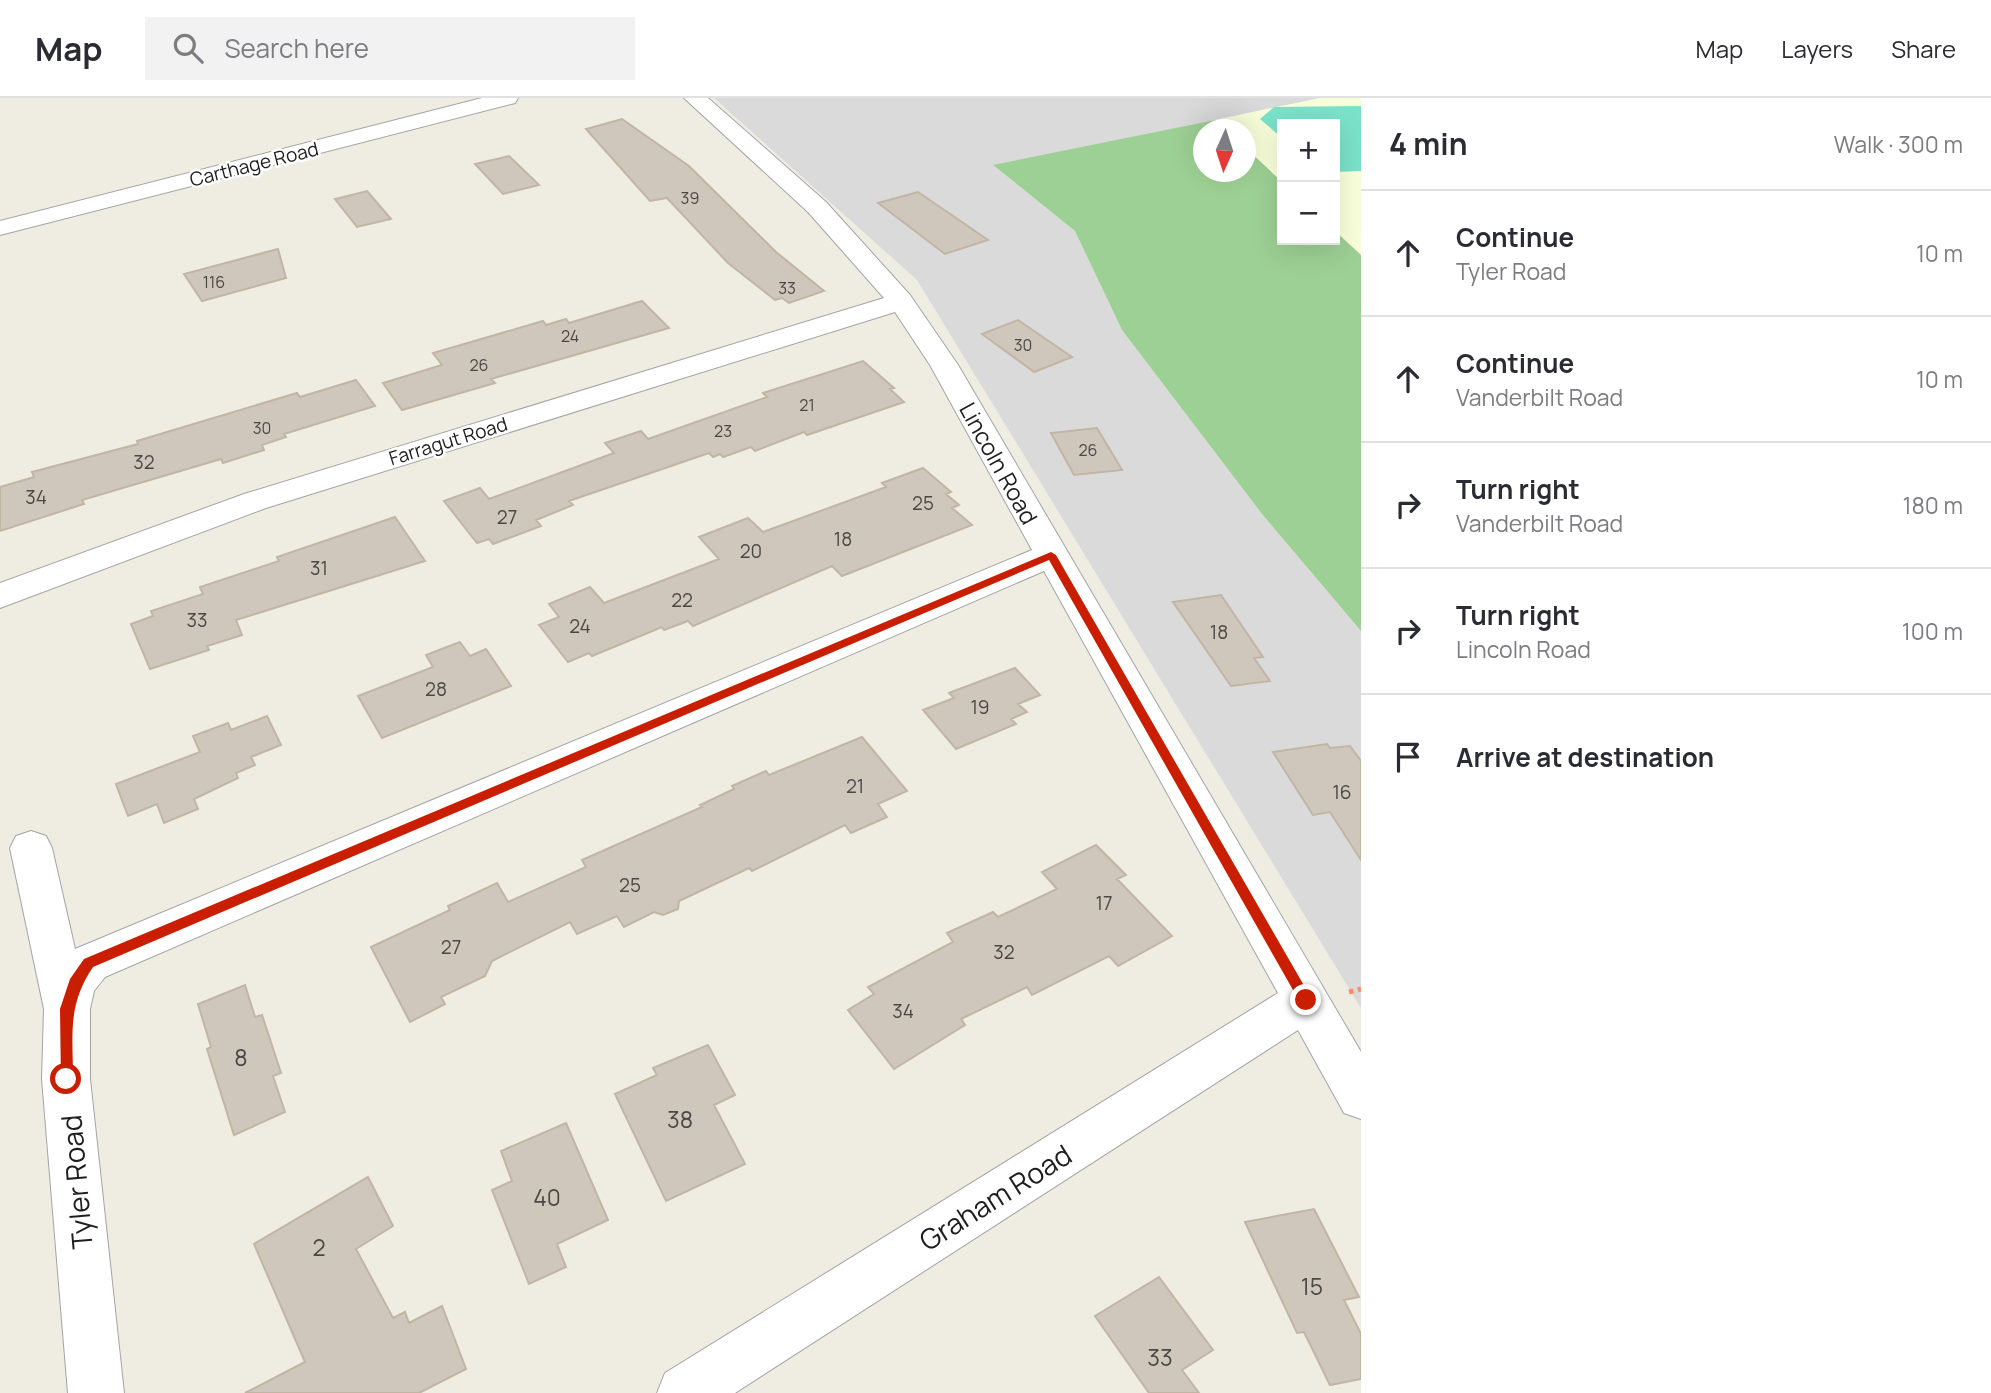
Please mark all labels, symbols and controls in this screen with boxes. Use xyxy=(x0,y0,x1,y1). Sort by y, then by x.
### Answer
search box xyxy=(145,17,635,80)
text: Map xyxy=(35,26,103,71)
icon: search xyxy=(169,29,207,67)
text: Search here xyxy=(225,30,369,66)
text: Map xyxy=(1696,32,1743,65)
text: Layers xyxy=(1781,32,1853,65)
text: Share xyxy=(1891,32,1956,65)
north arrow xyxy=(1193,119,1256,182)
map controls xyxy=(1277,119,1340,245)
button: + xyxy=(1277,119,1340,182)
text: 4 min xyxy=(1389,123,1467,164)
text: Walk · 300 m xyxy=(1834,128,1963,160)
street label: Carthage Road xyxy=(187,135,321,193)
button: − xyxy=(1277,182,1340,245)
house number: 39 xyxy=(681,187,699,209)
text: Continue xyxy=(1456,219,1574,255)
icon: ahead xyxy=(1389,234,1427,272)
text: 10 m xyxy=(1916,237,1963,269)
text: Tyler Road xyxy=(1456,255,1566,287)
house number: 116 xyxy=(203,271,225,293)
house number: 33 xyxy=(778,277,796,299)
house number: 24 xyxy=(561,325,579,347)
house number: 30 xyxy=(1014,334,1032,356)
text: Continue xyxy=(1456,345,1574,381)
house number: 26 xyxy=(469,354,489,376)
icon: ahead xyxy=(1389,360,1427,398)
text: 10 m xyxy=(1916,363,1963,395)
text: Vanderbilt Road xyxy=(1456,381,1623,413)
house number: 21 xyxy=(799,394,815,416)
street label: Lincoln Road xyxy=(952,396,1046,530)
street label: Farragut Road xyxy=(386,411,510,471)
house number: 30 xyxy=(253,417,271,439)
house number: 23 xyxy=(714,420,732,442)
house number: 26 xyxy=(1078,439,1098,461)
house number: 32 xyxy=(133,449,155,475)
text: Turn right xyxy=(1456,471,1580,507)
house number: 34 xyxy=(25,484,47,510)
icon: right xyxy=(1389,486,1427,524)
text: 180 m xyxy=(1903,489,1963,521)
house number: 25 xyxy=(912,490,934,516)
house number: 27 xyxy=(497,504,517,530)
text: Vanderbilt Road xyxy=(1456,507,1623,539)
house number: 18 xyxy=(834,526,852,552)
house number: 20 xyxy=(740,538,762,564)
house number: 31 xyxy=(310,555,328,581)
house number: 22 xyxy=(671,587,693,613)
text: Turn right xyxy=(1456,597,1580,633)
house number: 33 xyxy=(186,607,208,633)
icon: right xyxy=(1389,612,1427,650)
house number: 24 xyxy=(569,613,591,639)
text: 100 m xyxy=(1902,615,1963,647)
house number: 18 xyxy=(1210,619,1228,645)
text: Lincoln Road xyxy=(1456,633,1591,665)
house number: 28 xyxy=(425,676,447,702)
house number: 19 xyxy=(970,694,990,720)
icon: arrive xyxy=(1389,738,1427,776)
text: Arrive at destination xyxy=(1456,739,1714,775)
house number: 21 xyxy=(846,773,864,799)
house number: 16 xyxy=(1332,779,1352,805)
house number: 25 xyxy=(619,872,641,898)
house number: 17 xyxy=(1096,890,1112,916)
house number: 27 xyxy=(441,934,461,960)
house number: 32 xyxy=(993,939,1015,965)
route end xyxy=(1290,984,1321,1015)
house number: 34 xyxy=(892,998,914,1024)
house number: 8 xyxy=(234,1041,248,1073)
route start xyxy=(50,1063,81,1094)
house number: 38 xyxy=(667,1103,693,1135)
street label: Tyler Road xyxy=(51,1113,101,1251)
street label: Graham Road xyxy=(912,1135,1078,1259)
house number: 40 xyxy=(533,1181,561,1213)
house number: 2 xyxy=(312,1231,326,1263)
house number: 15 xyxy=(1301,1270,1323,1302)
house number: 33 xyxy=(1147,1341,1173,1373)

